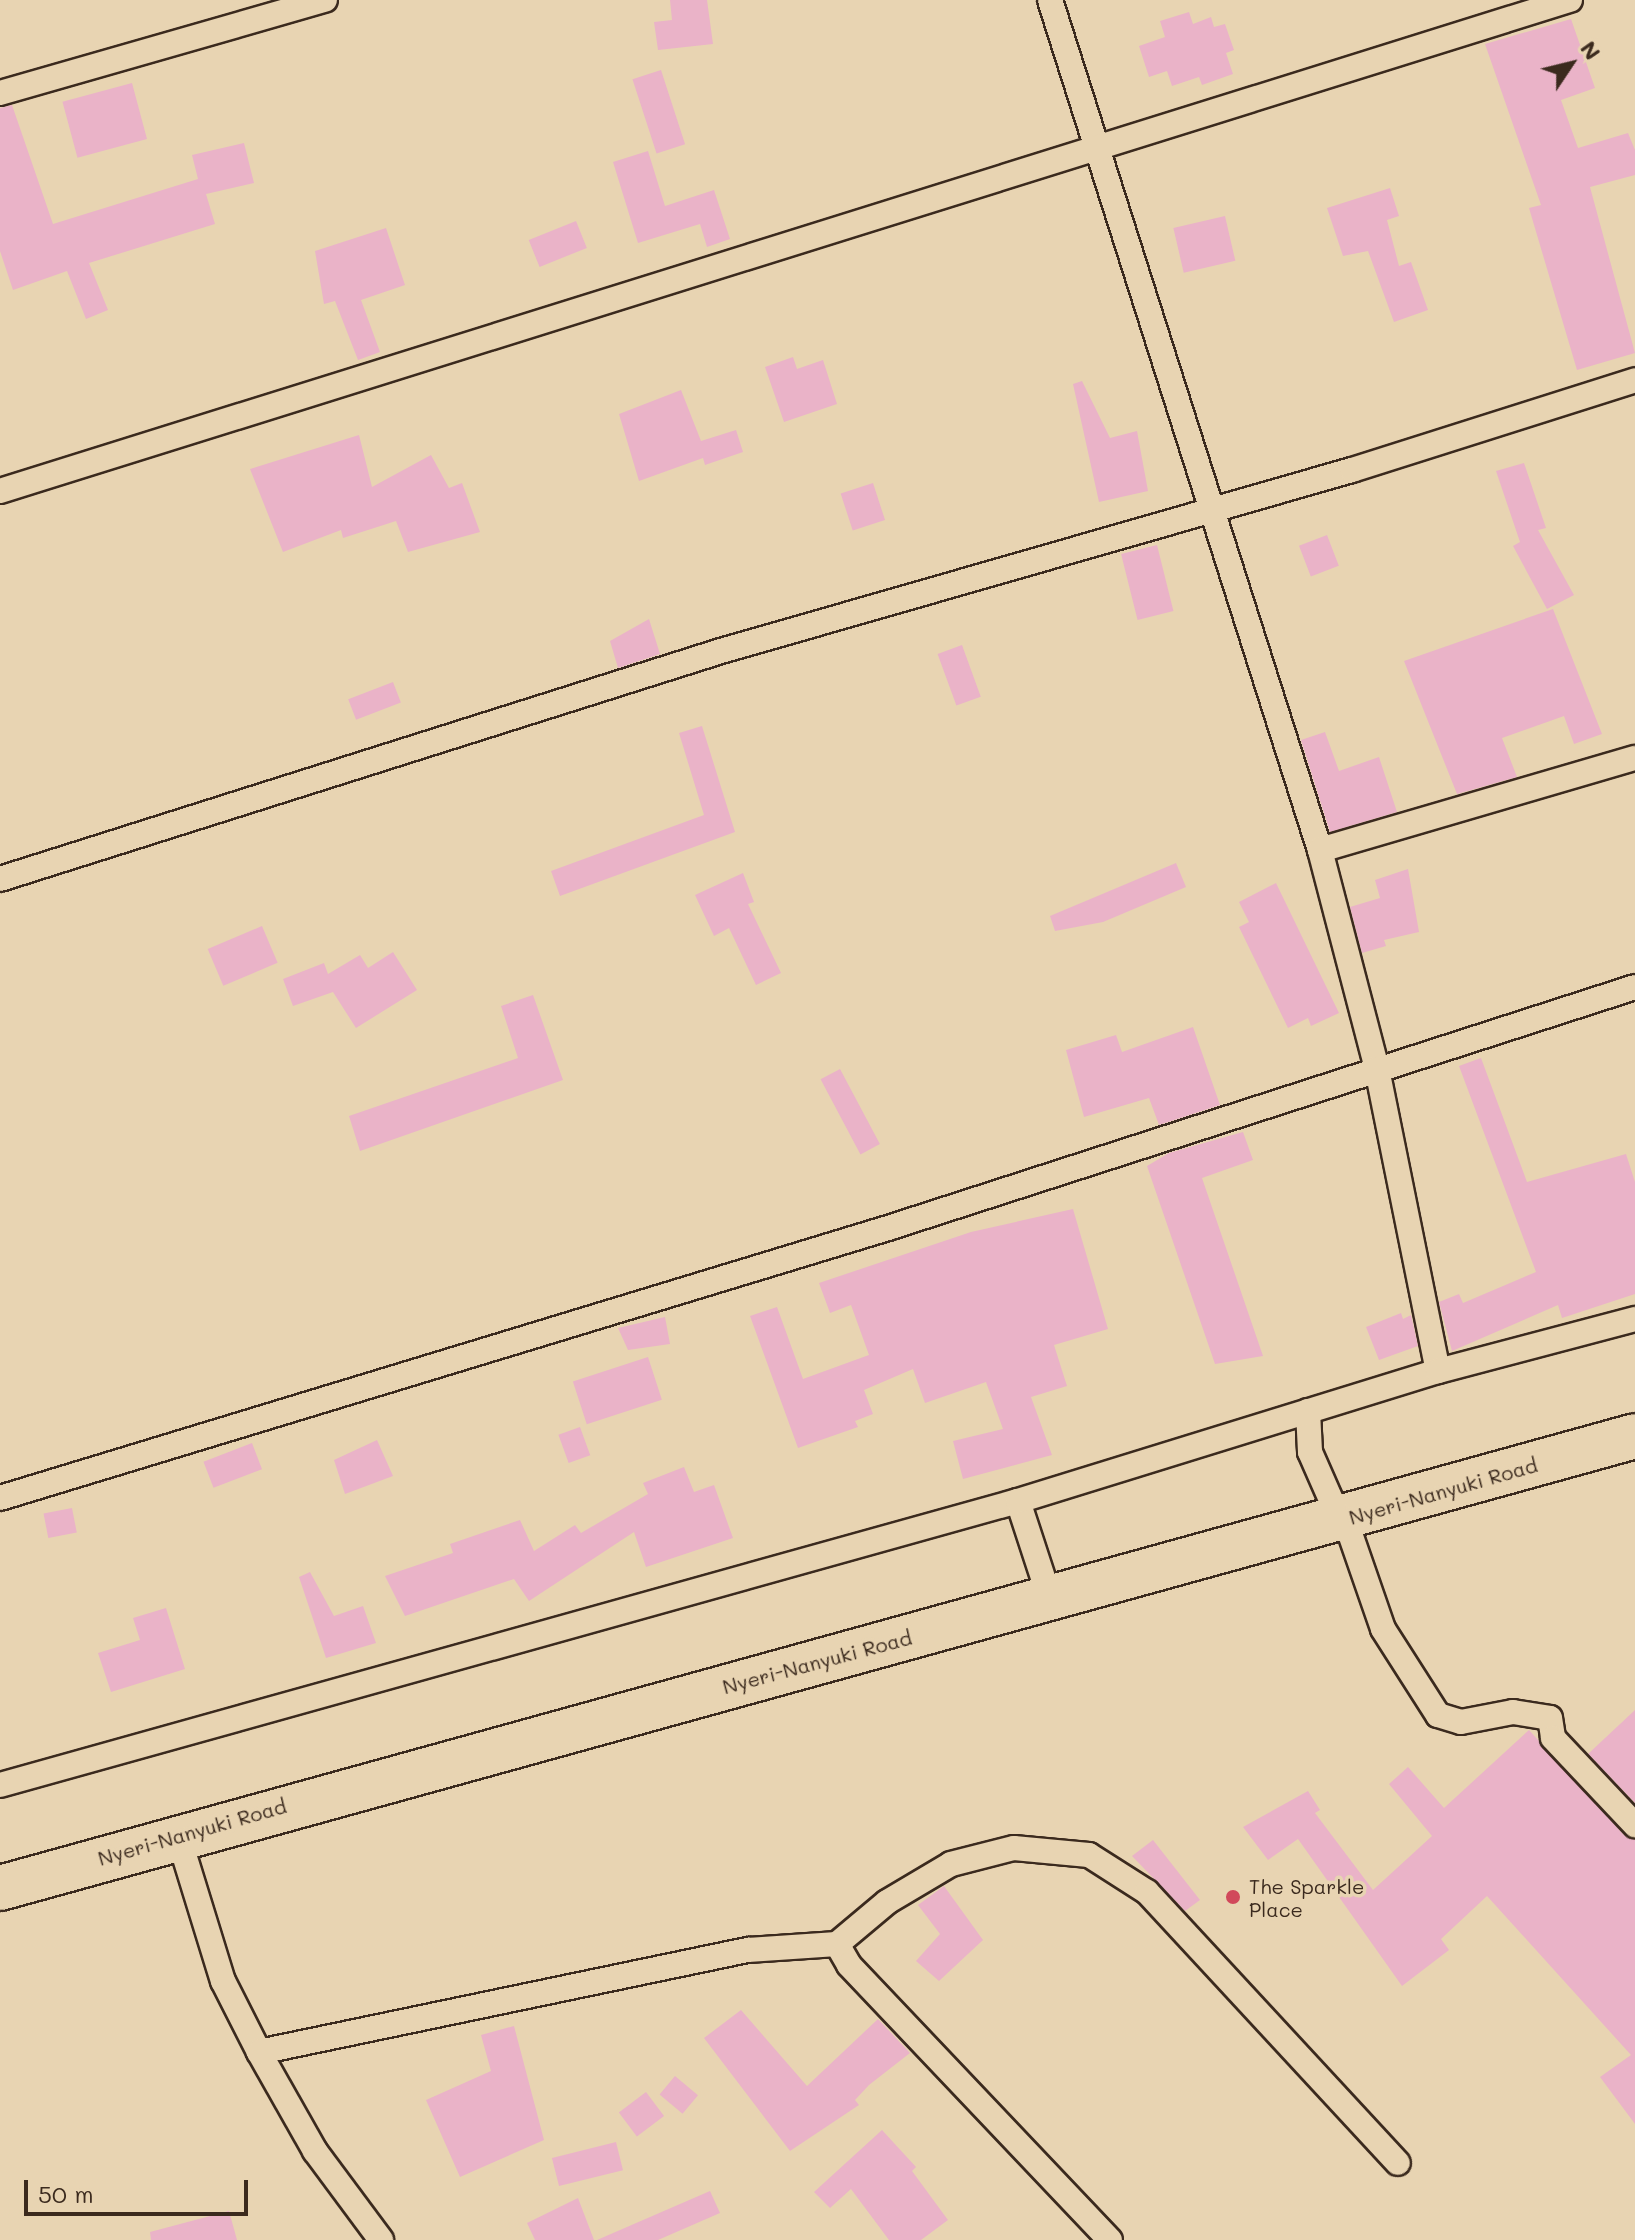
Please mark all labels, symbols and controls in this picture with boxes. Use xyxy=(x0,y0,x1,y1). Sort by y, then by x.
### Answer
north arrow xyxy=(1531,24,1611,104)
text: N xyxy=(1574,35,1608,65)
street label: Nyeri-Nanyuki Road xyxy=(1346,1453,1540,1529)
street label: Nyeri-Nanyuki Road xyxy=(720,1625,914,1699)
street label: Nyeri-Nanyuki Road xyxy=(95,1794,289,1870)
place label: The Sparkle Place xyxy=(1249,1874,1364,1921)
marker: The Sparkle Place xyxy=(1224,1888,1242,1906)
scale bar xyxy=(28,2164,252,2214)
text: 50 m xyxy=(38,2178,94,2209)

